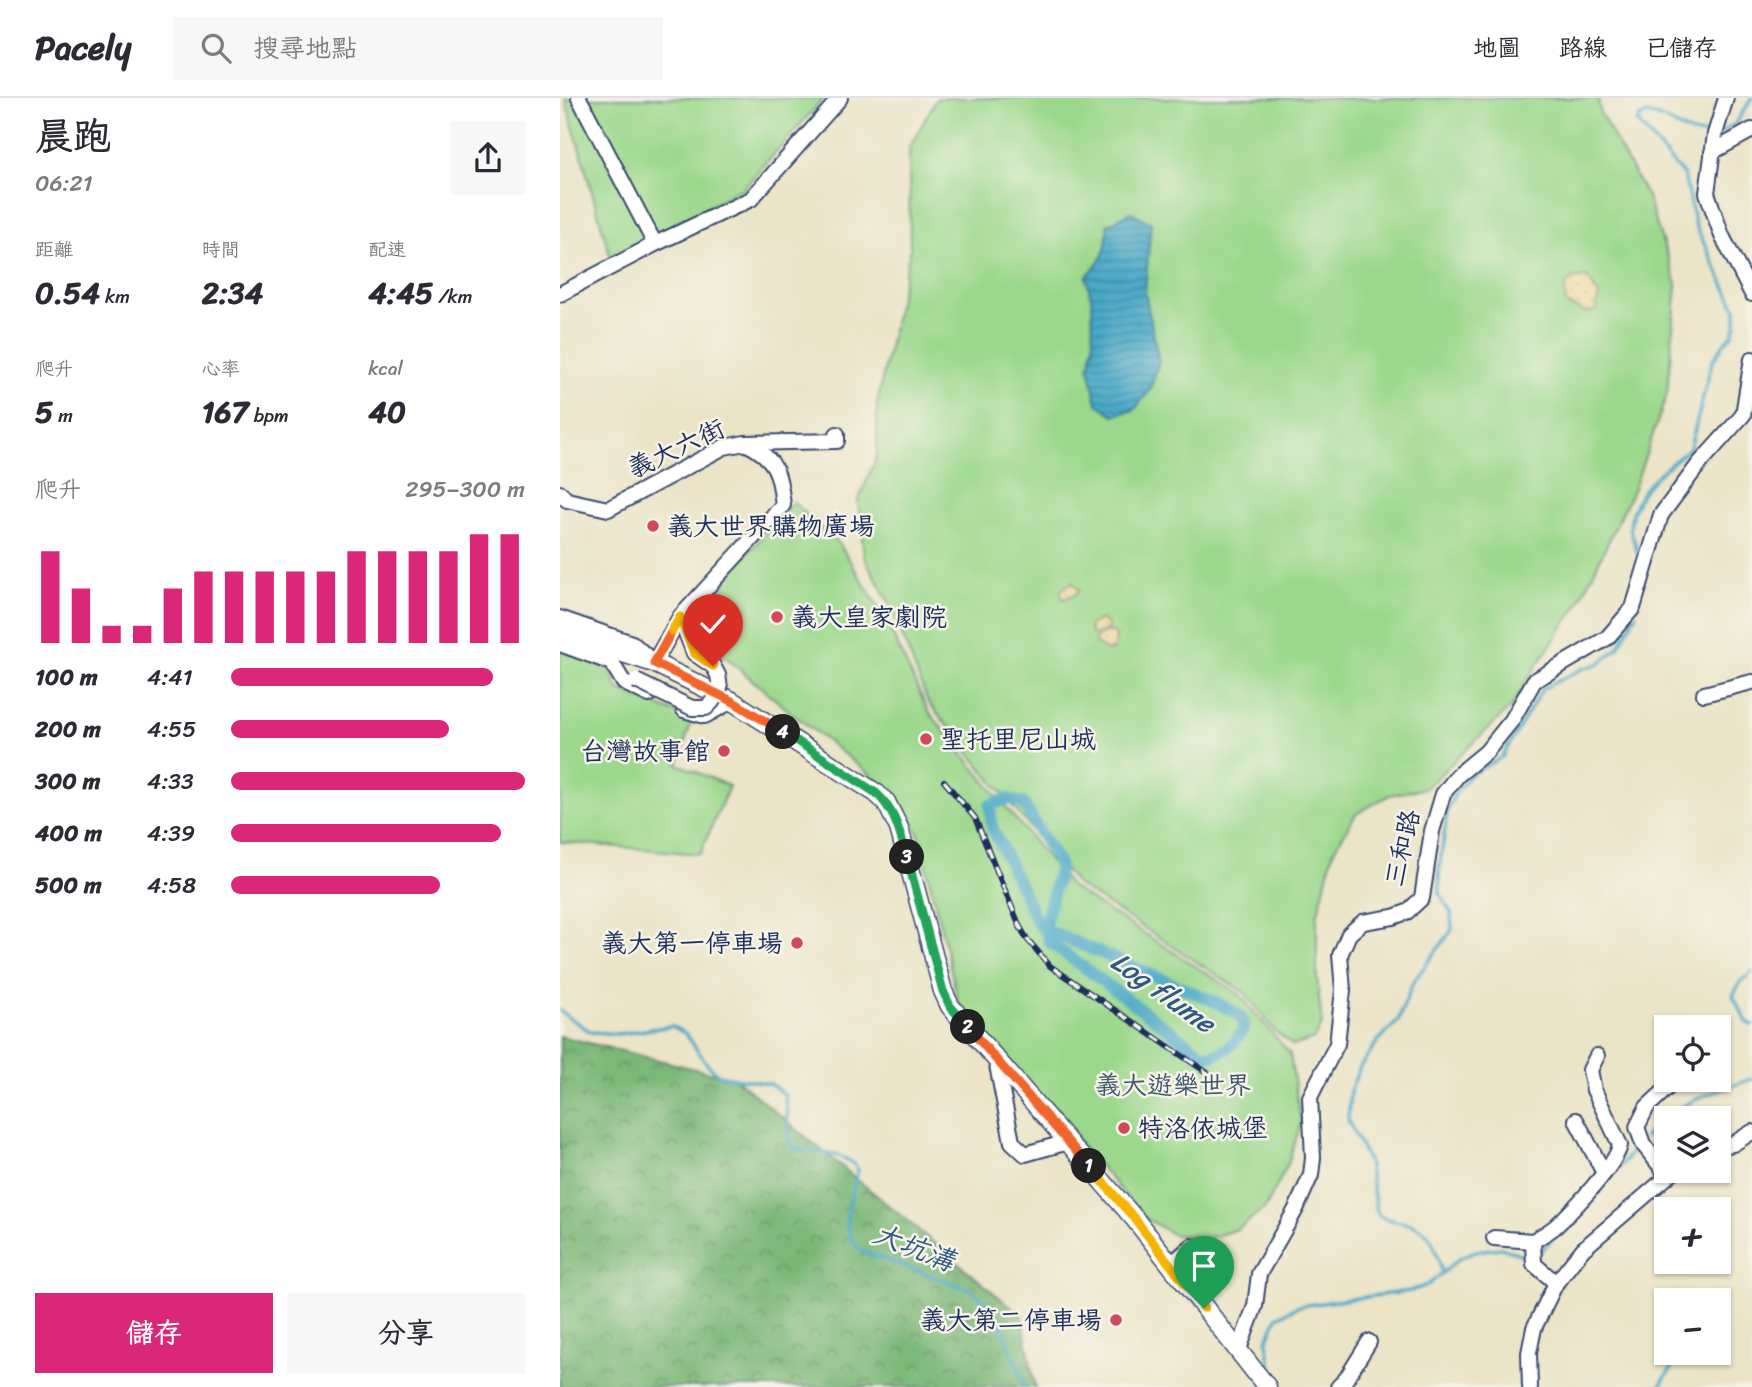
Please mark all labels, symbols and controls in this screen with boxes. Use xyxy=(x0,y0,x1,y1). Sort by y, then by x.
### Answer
search box xyxy=(173,17,663,80)
text: Pacely xyxy=(35,19,131,77)
text: 搜尋地點 xyxy=(253,25,357,71)
text: 地圖 xyxy=(1473,27,1521,69)
text: 路線 xyxy=(1559,27,1607,69)
text: 已儲存 xyxy=(1645,27,1717,69)
icon: search xyxy=(197,29,235,67)
text: 晨跑 xyxy=(35,103,111,170)
button: share xyxy=(451,121,525,195)
text: 06:21 xyxy=(35,163,93,204)
text: 距離 xyxy=(35,233,73,266)
text: 時間 xyxy=(202,233,240,266)
text: 配速 xyxy=(368,233,406,266)
text: 0.54 xyxy=(35,266,100,320)
text: 2:34 xyxy=(202,266,263,320)
text: 4:45 xyxy=(368,266,433,320)
text: km xyxy=(100,280,130,313)
text: /km xyxy=(433,280,472,313)
text: 爬升 xyxy=(35,352,73,385)
text: 心率 xyxy=(202,352,240,385)
text: kcal xyxy=(368,352,403,385)
text: 5 xyxy=(35,385,53,439)
text: 167 xyxy=(202,385,249,439)
text: 40 xyxy=(368,385,406,439)
text: m xyxy=(53,399,73,432)
text: bpm xyxy=(249,399,289,432)
street label: 義大六街 xyxy=(619,405,733,491)
text: 爬升 xyxy=(35,469,81,510)
text: 295–300 m xyxy=(405,469,525,510)
place label: 義大世界購物廣場 xyxy=(667,503,875,549)
marker: 義大世界購物廣場 xyxy=(645,518,661,534)
pin xyxy=(683,594,743,666)
place label: 義大皇家劇院 xyxy=(791,594,947,640)
icon: check xyxy=(694,605,732,643)
marker: 義大皇家劇院 xyxy=(769,609,785,625)
text: 100 m xyxy=(35,657,98,698)
text: 4:41 xyxy=(147,657,193,698)
text: 200 m xyxy=(35,709,101,750)
text: 4:55 xyxy=(147,709,196,750)
pin: 4 xyxy=(766,714,801,750)
text: 4 xyxy=(777,715,788,748)
place label: 聖托里尼山城 xyxy=(940,716,1096,762)
place label: 台灣故事館 xyxy=(580,728,710,774)
marker: 聖托里尼山城 xyxy=(918,731,934,747)
marker: 台灣故事館 xyxy=(716,743,732,759)
text: 300 m xyxy=(35,761,100,802)
text: 4:33 xyxy=(147,761,194,802)
street label: 三和路 xyxy=(1371,805,1433,891)
text: 400 m xyxy=(35,813,102,854)
text: 4:39 xyxy=(147,813,195,854)
pin: 3 xyxy=(890,840,924,874)
text: 3 xyxy=(901,840,912,873)
text: 500 m xyxy=(35,865,102,906)
text: 4:58 xyxy=(147,865,196,906)
place label: 義大第一停車場 xyxy=(601,920,783,966)
marker: 義大第一停車場 xyxy=(789,935,805,951)
water label: Log flume xyxy=(1100,938,1228,1048)
pin: 2 xyxy=(950,1010,986,1044)
text: 2 xyxy=(962,1010,973,1043)
map controls xyxy=(1654,1015,1731,1365)
button: locate xyxy=(1654,1015,1731,1092)
park label: 義大遊樂世界 xyxy=(1095,1062,1251,1108)
place label: 特洛依城堡 xyxy=(1138,1105,1268,1151)
button: layers xyxy=(1654,1106,1731,1183)
marker: 特洛依城堡 xyxy=(1116,1120,1132,1136)
pin: 1 xyxy=(1072,1148,1106,1184)
text: 1 xyxy=(1084,1149,1093,1182)
button: + xyxy=(1654,1197,1731,1274)
water label: 大坑溝 xyxy=(866,1209,964,1286)
pin xyxy=(1174,1236,1234,1308)
icon: arrive xyxy=(1185,1247,1223,1285)
button: − xyxy=(1654,1288,1731,1365)
button: 儲存 xyxy=(35,1293,273,1373)
button: 分享 xyxy=(287,1293,525,1373)
place label: 義大第二停車場 xyxy=(920,1297,1102,1343)
marker: 義大第二停車場 xyxy=(1108,1312,1124,1328)

